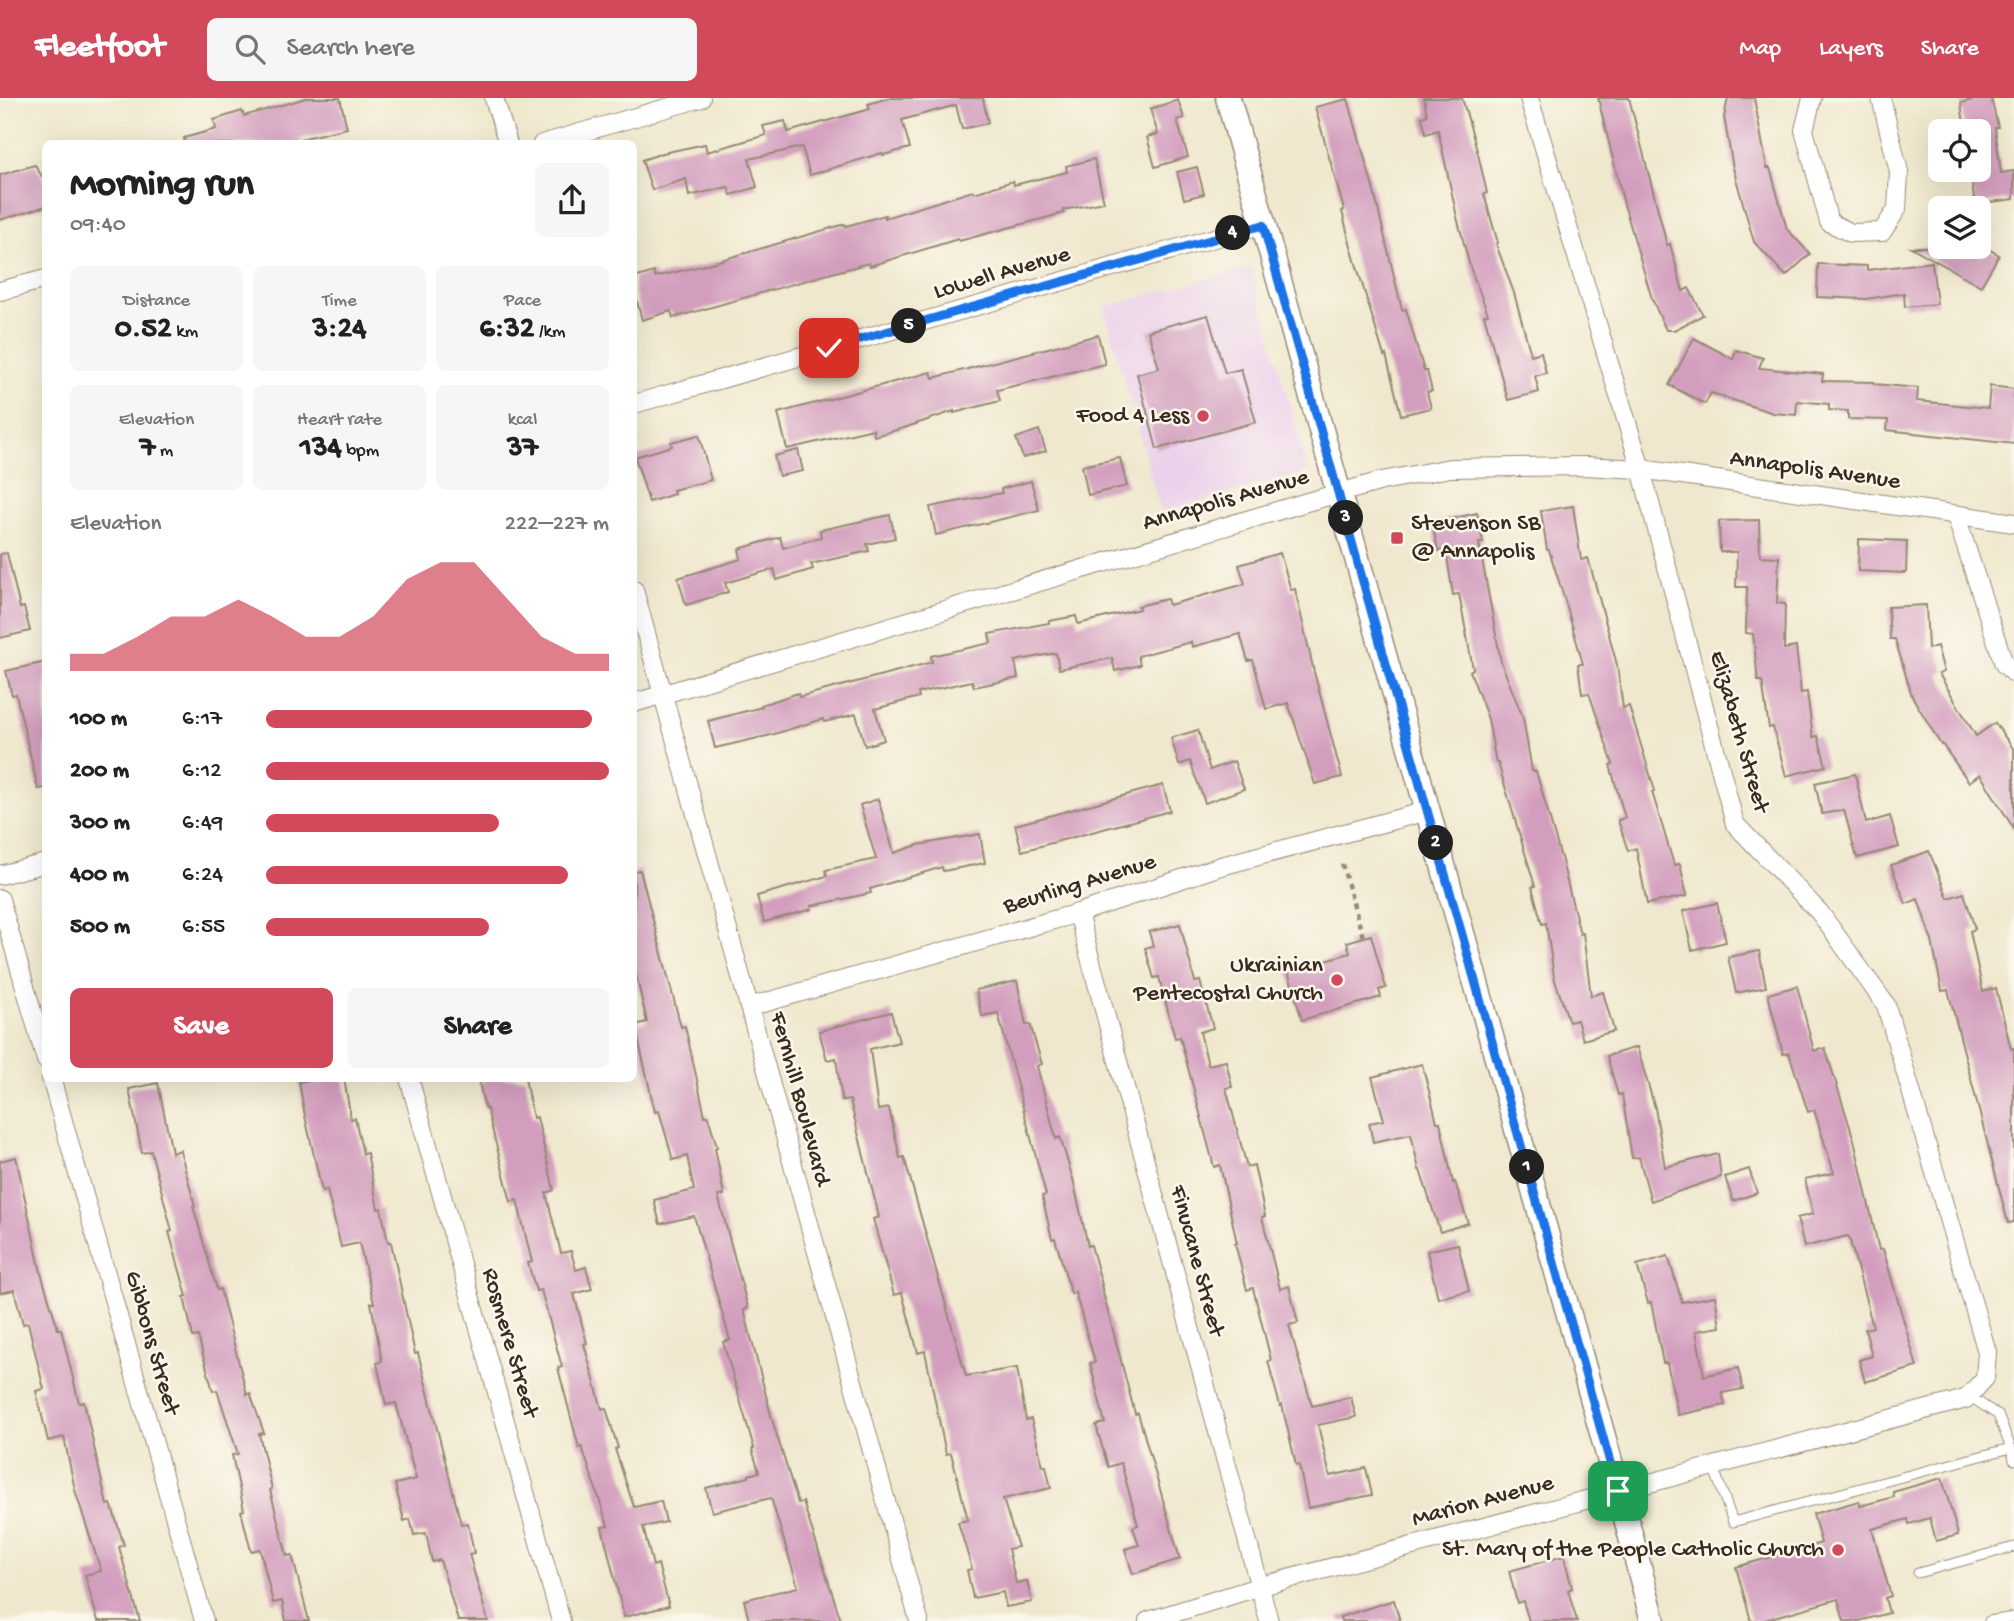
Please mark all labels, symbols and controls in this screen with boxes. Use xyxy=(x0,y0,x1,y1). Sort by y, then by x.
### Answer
search box xyxy=(207,18,697,81)
text: Fleetfoot xyxy=(35,30,165,68)
icon: search xyxy=(231,30,269,68)
text: Search here xyxy=(287,34,415,65)
text: Map xyxy=(1739,35,1781,64)
text: Layers xyxy=(1819,35,1883,64)
text: Share xyxy=(1921,35,1979,64)
map controls xyxy=(1928,119,1991,259)
button: locate xyxy=(1928,119,1991,182)
button: share xyxy=(535,163,609,237)
text: Morning run xyxy=(70,164,254,208)
button: layers xyxy=(1928,196,1991,259)
text: 09:40 xyxy=(70,212,126,239)
pin: 4 xyxy=(1216,216,1250,250)
text: 4 xyxy=(1228,221,1237,244)
street label: Lowell Avenue xyxy=(930,241,1074,307)
text: Distance xyxy=(123,290,190,313)
text: Time xyxy=(322,290,357,313)
text: Pace xyxy=(504,290,541,313)
pin: 5 xyxy=(892,308,926,344)
text: 0.52 xyxy=(115,313,172,348)
text: 3:24 xyxy=(313,313,366,348)
text: 6:32 xyxy=(480,313,534,348)
text: 5 xyxy=(904,314,914,337)
pin xyxy=(799,318,859,378)
text: km xyxy=(172,321,198,344)
text: /km xyxy=(534,321,565,344)
icon: check xyxy=(810,329,848,367)
place label: Food 4 Less xyxy=(1075,402,1190,431)
marker: Food 4 Less xyxy=(1195,408,1211,424)
text: Elevation xyxy=(119,409,194,432)
text: Heart rate xyxy=(297,409,382,432)
text: kcal xyxy=(508,409,537,432)
text: 7 xyxy=(140,432,155,467)
text: 134 xyxy=(300,432,342,467)
text: 37 xyxy=(507,432,538,467)
text: m xyxy=(155,440,173,463)
text: bpm xyxy=(342,440,379,463)
street label: Annapolis Avenue xyxy=(1728,445,1903,497)
street label: Annapolis Avenue xyxy=(1139,463,1313,539)
pin: 3 xyxy=(1328,500,1364,536)
text: 3 xyxy=(1341,506,1350,529)
place label: Stevenson SB @ Annapolis xyxy=(1411,510,1541,567)
text: Elevation xyxy=(70,511,161,538)
text: 222–227 m xyxy=(505,511,609,538)
marker: Stevenson SB @ Annapolis xyxy=(1389,530,1405,546)
street label: Elizabeth Street xyxy=(1701,648,1776,818)
text: 100 m xyxy=(70,706,127,733)
text: 6:17 xyxy=(182,706,222,733)
text: 200 m xyxy=(70,758,129,785)
text: 6:12 xyxy=(182,758,221,785)
text: 300 m xyxy=(70,810,130,837)
text: 6:49 xyxy=(182,810,223,837)
pin: 2 xyxy=(1418,826,1454,860)
text: 2 xyxy=(1431,831,1440,854)
street label: Beurling Avenue xyxy=(999,848,1160,922)
text: 400 m xyxy=(70,862,129,889)
text: 6:24 xyxy=(182,862,223,889)
text: 500 m xyxy=(70,914,130,941)
text: 6:55 xyxy=(182,914,225,941)
place label: Ukrainian Pentecostal Church xyxy=(1133,952,1324,1009)
marker: Ukrainian Pentecostal Church xyxy=(1329,972,1345,988)
button: Save xyxy=(70,988,333,1068)
button: Share xyxy=(347,988,609,1068)
street label: Fernhill Boulevard xyxy=(762,1008,837,1191)
pin: 1 xyxy=(1510,1150,1544,1184)
text: 1 xyxy=(1523,1155,1530,1178)
street label: Finucane Street xyxy=(1162,1181,1231,1342)
street label: Rosmere Street xyxy=(474,1265,545,1423)
street label: Gibbons Street xyxy=(117,1268,186,1420)
pin xyxy=(1588,1461,1648,1521)
street label: Marion Avenue xyxy=(1409,1469,1558,1535)
icon: arrive xyxy=(1599,1472,1637,1510)
place label: St. Mary of the People Catholic Church xyxy=(1442,1536,1824,1565)
marker: St. Mary of the People Catholic Church xyxy=(1830,1542,1846,1558)

